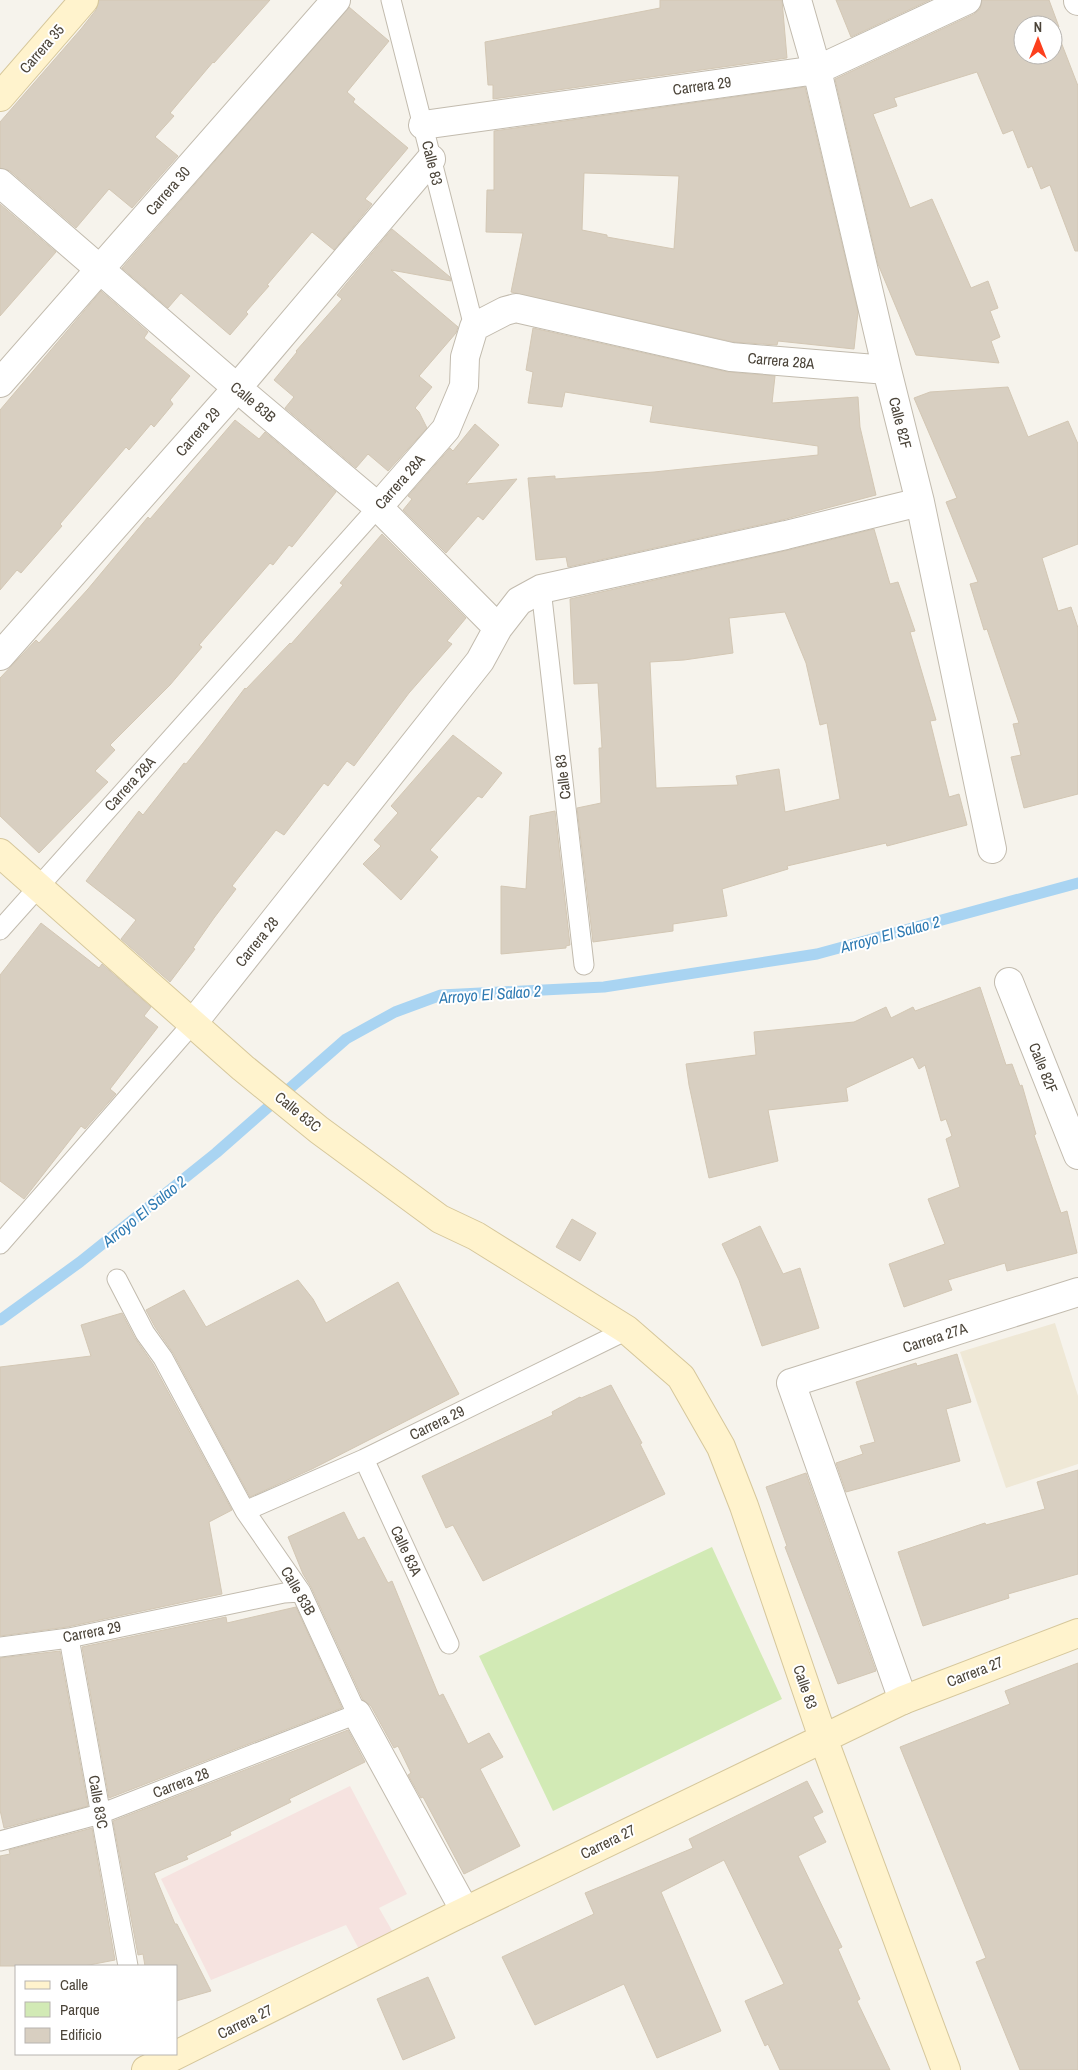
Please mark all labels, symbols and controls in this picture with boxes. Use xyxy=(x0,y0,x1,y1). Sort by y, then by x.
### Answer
north arrow xyxy=(1013,15,1063,65)
text: N xyxy=(1034,18,1042,36)
street label: Carrera 35 xyxy=(14,19,69,78)
street label: Carrera 29 xyxy=(671,71,733,100)
street label: Calle 83 xyxy=(417,138,448,187)
street label: Carrera 30 xyxy=(140,161,195,220)
street label: Carrera 28A xyxy=(747,347,816,374)
street label: Calle 83B xyxy=(226,376,280,427)
street label: Calle 82F xyxy=(884,395,917,451)
street label: Carrera 29 xyxy=(170,402,225,461)
street label: Carrera 28A xyxy=(370,449,430,514)
street label: Carrera 28A xyxy=(99,751,160,816)
street label: Calle 83 xyxy=(549,753,576,801)
water label: Arroyo El Salao 2 xyxy=(837,910,943,958)
street label: Carrera 28 xyxy=(230,912,283,971)
water label: Arroyo El Salao 2 xyxy=(437,979,542,1009)
street label: Calle 82F xyxy=(1024,1039,1063,1096)
street label: Calle 83C xyxy=(271,1086,326,1137)
water label: Arroyo El Salao 2 xyxy=(97,1170,191,1252)
street label: Carrera 27A xyxy=(900,1317,971,1358)
street label: Carrera 29 xyxy=(406,1400,468,1445)
street label: Calle 83A xyxy=(386,1522,428,1580)
street label: Calle 83B xyxy=(276,1562,321,1619)
street label: Carrera 29 xyxy=(61,1616,123,1647)
street label: Carrera 27 xyxy=(944,1651,1006,1692)
street label: Calle 83 xyxy=(788,1662,823,1712)
street label: Carrera 28 xyxy=(150,1762,212,1803)
street label: Calle 83C xyxy=(83,1773,114,1830)
street label: Carrera 27 xyxy=(577,1819,639,1864)
legend xyxy=(15,1965,178,2055)
text: Calle xyxy=(60,1974,88,1995)
text: Parque xyxy=(60,1999,100,2020)
street label: Carrera 27 xyxy=(214,1999,276,2044)
text: Edificio xyxy=(60,2024,102,2045)

